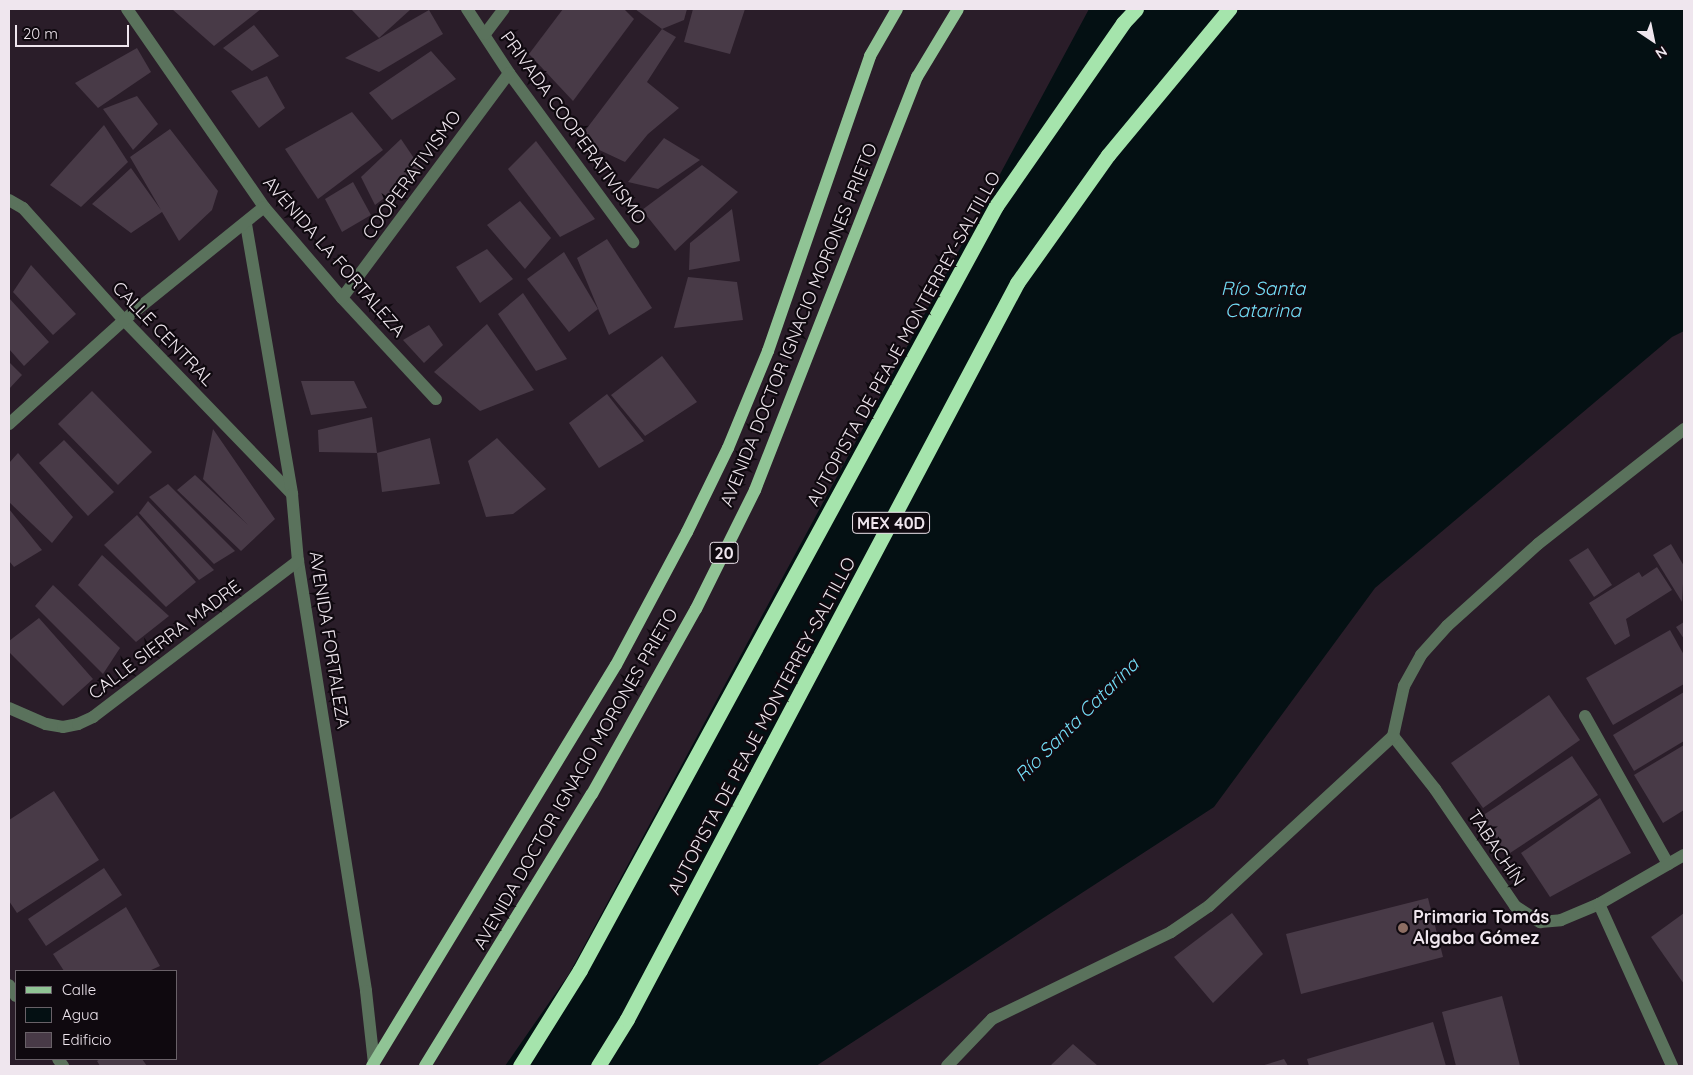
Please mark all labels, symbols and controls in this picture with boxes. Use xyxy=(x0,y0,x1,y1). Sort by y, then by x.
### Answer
scale bar xyxy=(18,15,131,47)
north arrow xyxy=(1628,15,1678,65)
text: 20 m xyxy=(23,24,58,43)
street label: PRIVADA COOPERATIVISMO xyxy=(496,27,650,229)
text: N xyxy=(1652,42,1671,63)
street label: COOPERATIVISMO xyxy=(358,106,466,244)
street label: AVENIDA DOCTOR IGNACIO MORONES PRIETO xyxy=(716,140,882,510)
street label: AUTOPISTA DE PEAJE MONTERREY-SALTILLO xyxy=(803,168,1005,510)
street label: AVENIDA LA FORTALEZA xyxy=(258,172,410,342)
street label: CALLE CENTRAL xyxy=(108,277,218,391)
water label: Río Santa Catarina xyxy=(1221,278,1305,322)
road number: MEX 40D xyxy=(851,509,931,536)
road number: 20 xyxy=(709,540,739,566)
street label: AVENIDA FORTALEZA xyxy=(304,550,354,730)
street label: AUTOPISTA DE PEAJE MONTERREY-SALTILLO xyxy=(663,553,861,899)
street label: CALLE SIERRA MADRE xyxy=(85,576,245,704)
street label: AVENIDA DOCTOR IGNACIO MORONES PRIETO xyxy=(469,605,683,953)
water label: Río Santa Catarina xyxy=(1010,653,1144,787)
street label: TABACHÍN xyxy=(1463,806,1529,890)
place label: Primaria Tomás Algaba Gómez xyxy=(1413,907,1549,950)
marker: Primaria Tomás Algaba Gómez xyxy=(1397,922,1409,934)
legend xyxy=(15,970,178,1060)
text: Calle xyxy=(62,980,96,999)
text: Agua xyxy=(62,1005,99,1024)
text: Edificio xyxy=(62,1030,111,1049)

